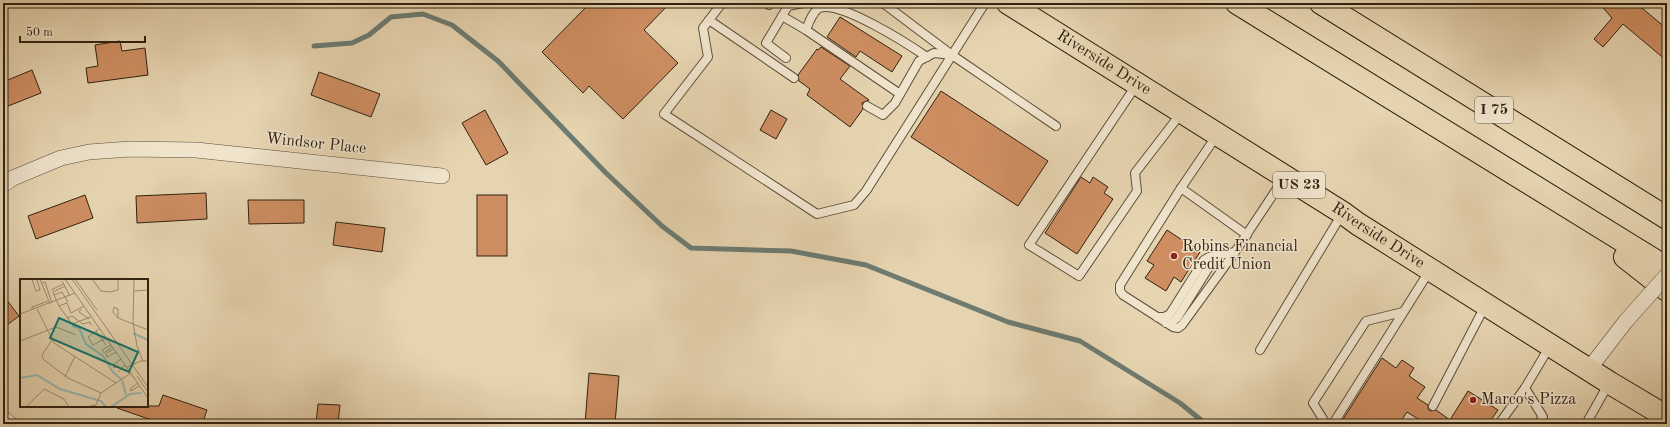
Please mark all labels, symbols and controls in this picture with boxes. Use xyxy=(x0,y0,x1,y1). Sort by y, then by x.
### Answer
scale bar xyxy=(20,18,145,44)
text: 50 m xyxy=(26,26,53,39)
street label: Riverside Drive xyxy=(1054,28,1154,98)
road number: I 75 xyxy=(1475,97,1513,123)
street label: Windsor Place xyxy=(265,131,367,157)
road number: US 23 xyxy=(1273,172,1325,198)
street label: Riverside Drive xyxy=(1329,200,1427,272)
place label: Robins Financial Credit Union xyxy=(1182,239,1298,273)
marker: Robins Financial Credit Union xyxy=(1169,251,1179,261)
inset map xyxy=(20,279,148,407)
place label: Marco's Pizza xyxy=(1481,392,1576,408)
marker: Marco's Pizza xyxy=(1468,395,1478,405)

